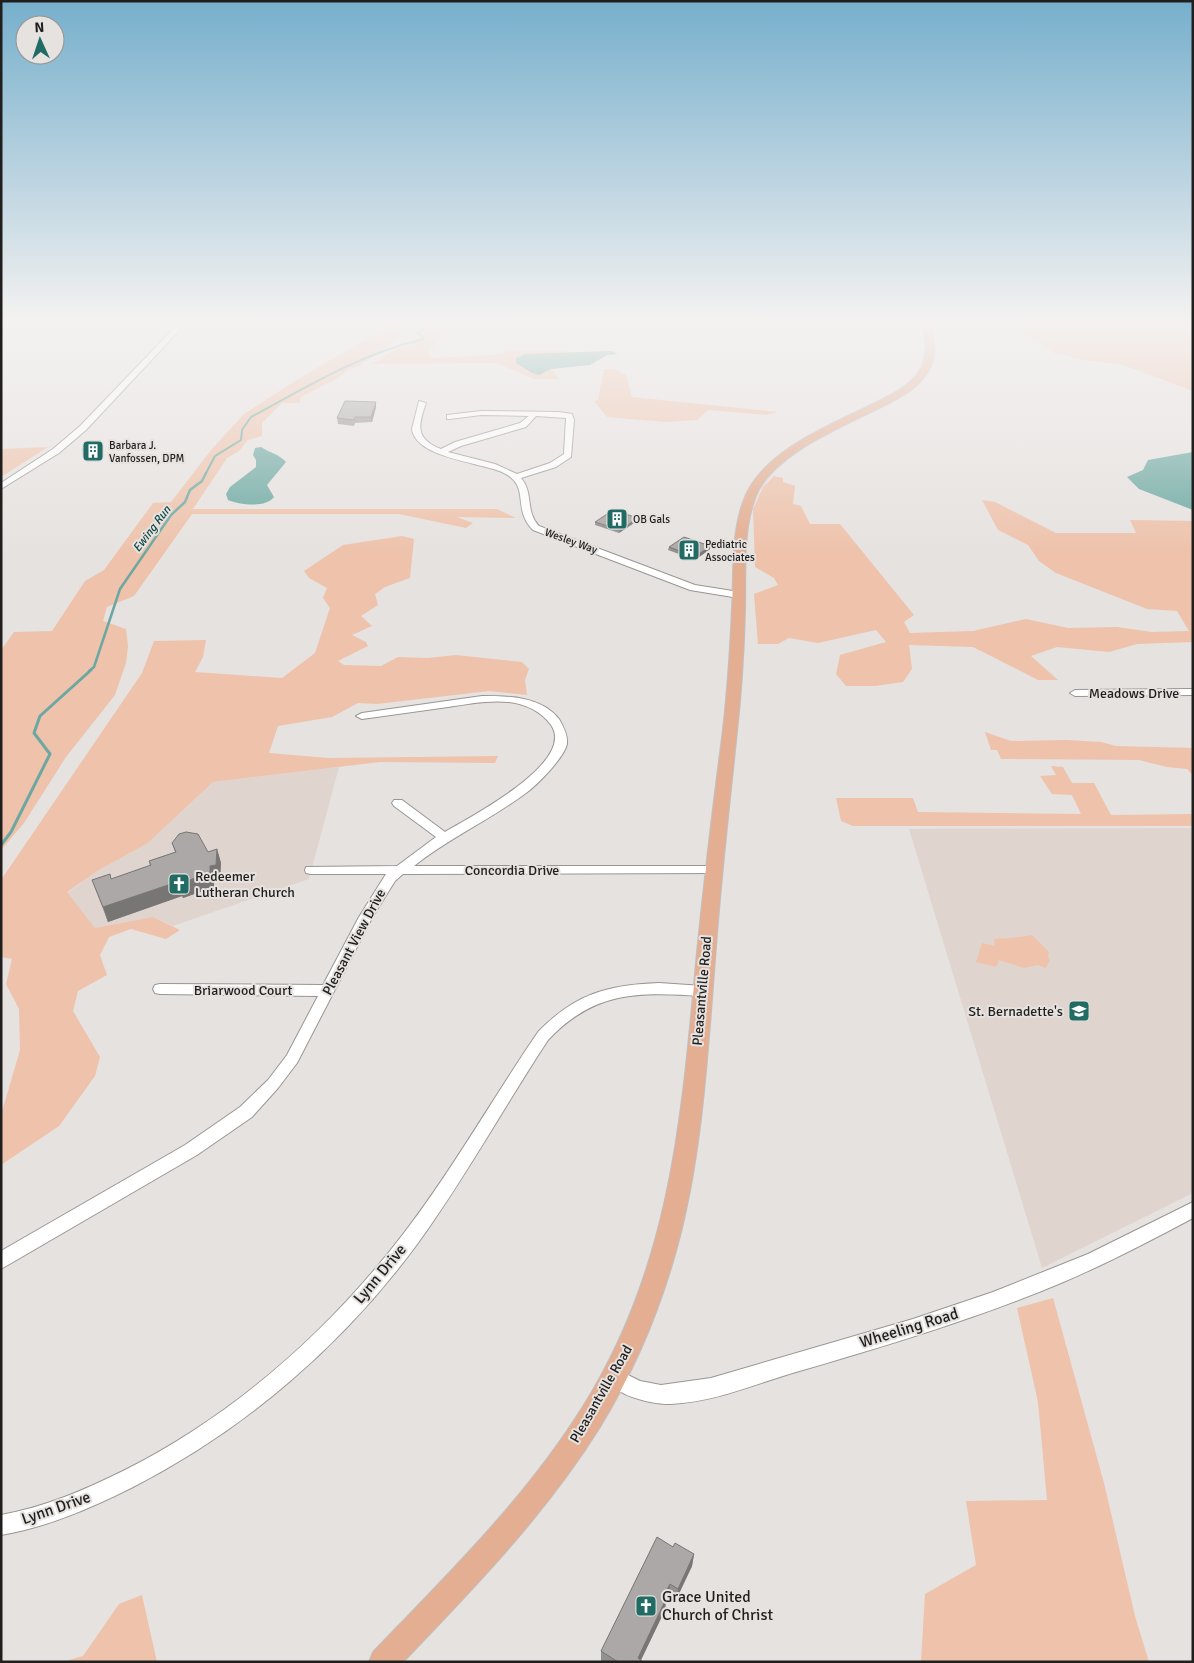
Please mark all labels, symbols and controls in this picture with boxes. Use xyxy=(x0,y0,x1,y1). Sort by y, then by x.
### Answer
north arrow xyxy=(15,15,65,65)
text: N xyxy=(34,19,45,36)
building icon: Barbara J. Vanfossen, DPM xyxy=(81,439,105,463)
place label: Barbara J. Vanfossen, DPM xyxy=(109,439,184,465)
water label: Ewing Run xyxy=(130,502,175,555)
building icon: OB Gals xyxy=(605,507,629,531)
place label: OB Gals xyxy=(633,513,670,526)
street label: Wesley Way xyxy=(543,526,600,557)
building icon: Pediatric Associates xyxy=(677,538,701,562)
place label: Pediatric Associates xyxy=(705,538,755,564)
street label: Meadows Drive xyxy=(1089,685,1179,702)
street label: Concordia Drive xyxy=(465,862,559,879)
place label: Redeemer Lutheran Church xyxy=(195,868,295,901)
church icon: Redeemer Lutheran Church xyxy=(167,872,191,896)
street label: Pleasant View Drive xyxy=(319,886,389,998)
street label: Pleasantville Road xyxy=(689,936,715,1046)
street label: Briarwood Court xyxy=(194,982,292,999)
school or university icon: St. Bernadette's xyxy=(1067,999,1091,1023)
place label: St. Bernadette's xyxy=(968,1003,1063,1020)
street label: Lynn Drive xyxy=(349,1240,411,1308)
street label: Wheeling Road xyxy=(857,1303,961,1353)
street label: Pleasantville Road xyxy=(566,1342,636,1446)
street label: Lynn Drive xyxy=(19,1487,93,1529)
place label: Grace United Church of Christ xyxy=(662,1587,773,1625)
church icon: Grace United Church of Christ xyxy=(634,1594,658,1618)

